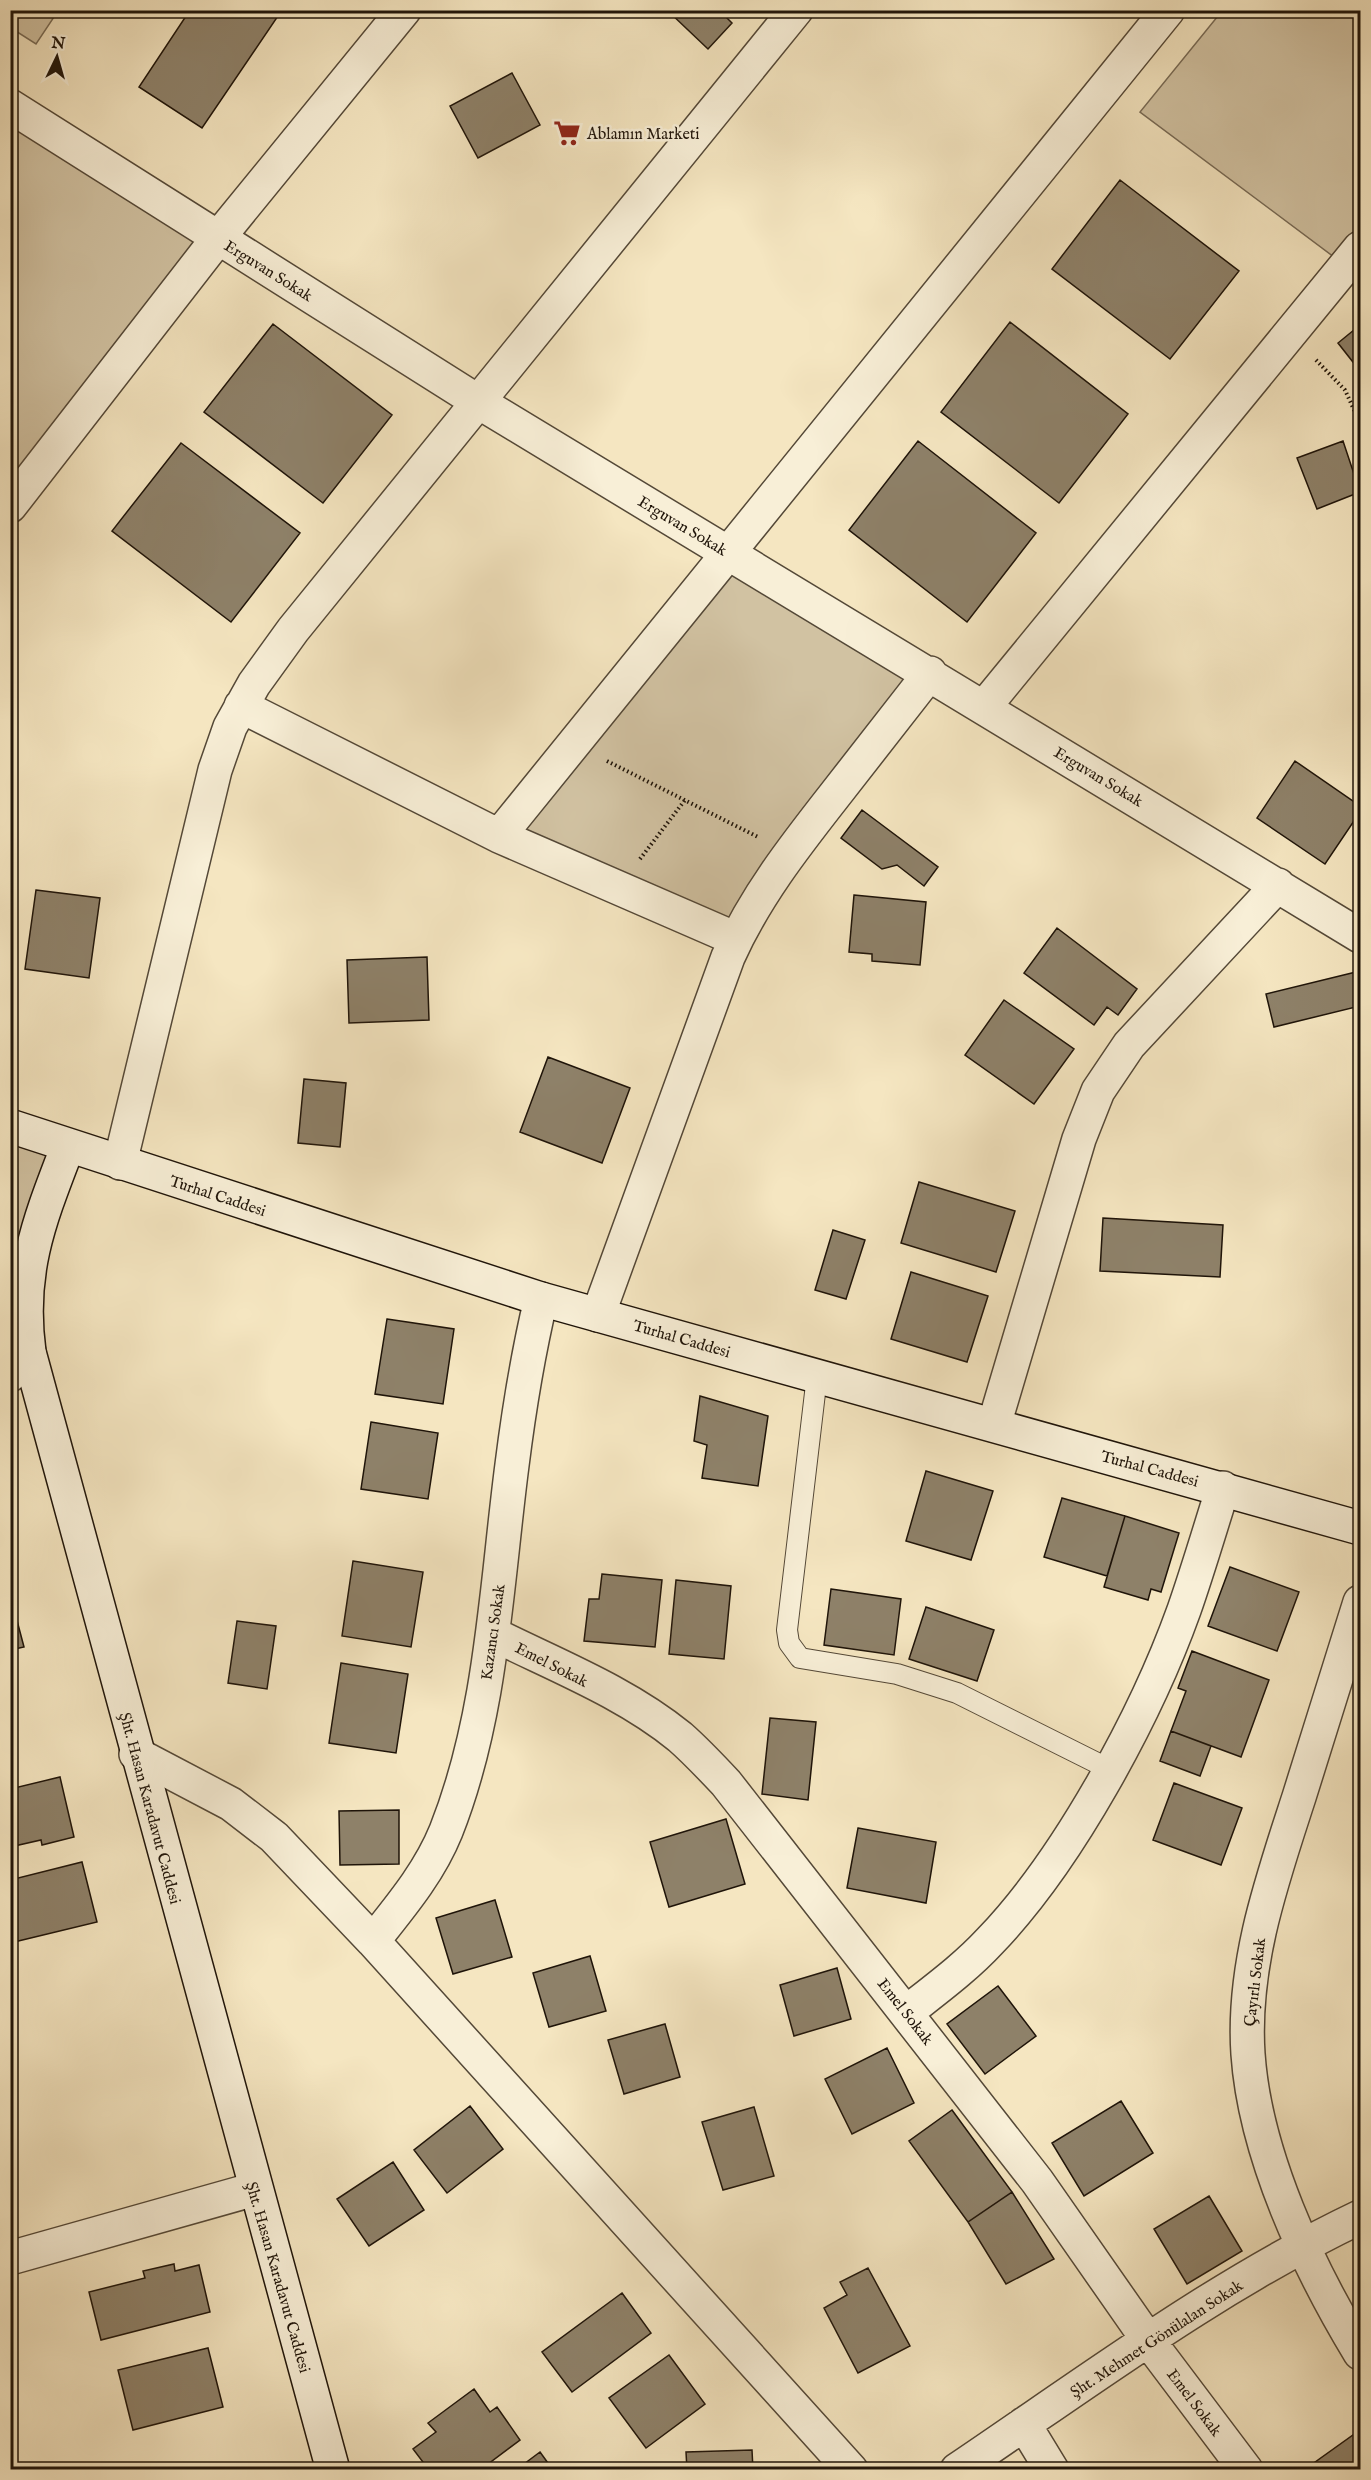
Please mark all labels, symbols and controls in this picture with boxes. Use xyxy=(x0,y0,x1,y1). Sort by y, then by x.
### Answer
north arrow xyxy=(27,27,87,87)
text: N xyxy=(49,33,66,55)
supermarket icon: Ablamın Marketi xyxy=(552,118,582,148)
place label: Ablamın Marketi xyxy=(586,125,700,145)
street label: Erguvan Sokak xyxy=(220,237,316,307)
street label: Erguvan Sokak xyxy=(634,492,731,561)
street label: Erguvan Sokak xyxy=(1050,743,1147,812)
street label: Turhal Caddesi xyxy=(167,1172,268,1222)
street label: Turhal Caddesi xyxy=(630,1316,732,1363)
street label: Turhal Caddesi xyxy=(1098,1447,1201,1493)
street label: Kazancı Sokak xyxy=(477,1583,511,1682)
street label: Emel Sokak xyxy=(511,1639,591,1693)
street label: Şht. Hasan Karadavut Caddesi xyxy=(114,1710,184,1907)
street label: Çayırlı Sokak xyxy=(1241,1936,1271,2028)
street label: Emel Sokak xyxy=(872,1975,937,2050)
street label: Şht. Hasan Karadavut Caddesi xyxy=(240,2180,314,2375)
street label: Şht. Mehmet Gönülalan Sokak xyxy=(1067,2276,1248,2403)
street label: Emel Sokak xyxy=(1162,2365,1226,2441)

